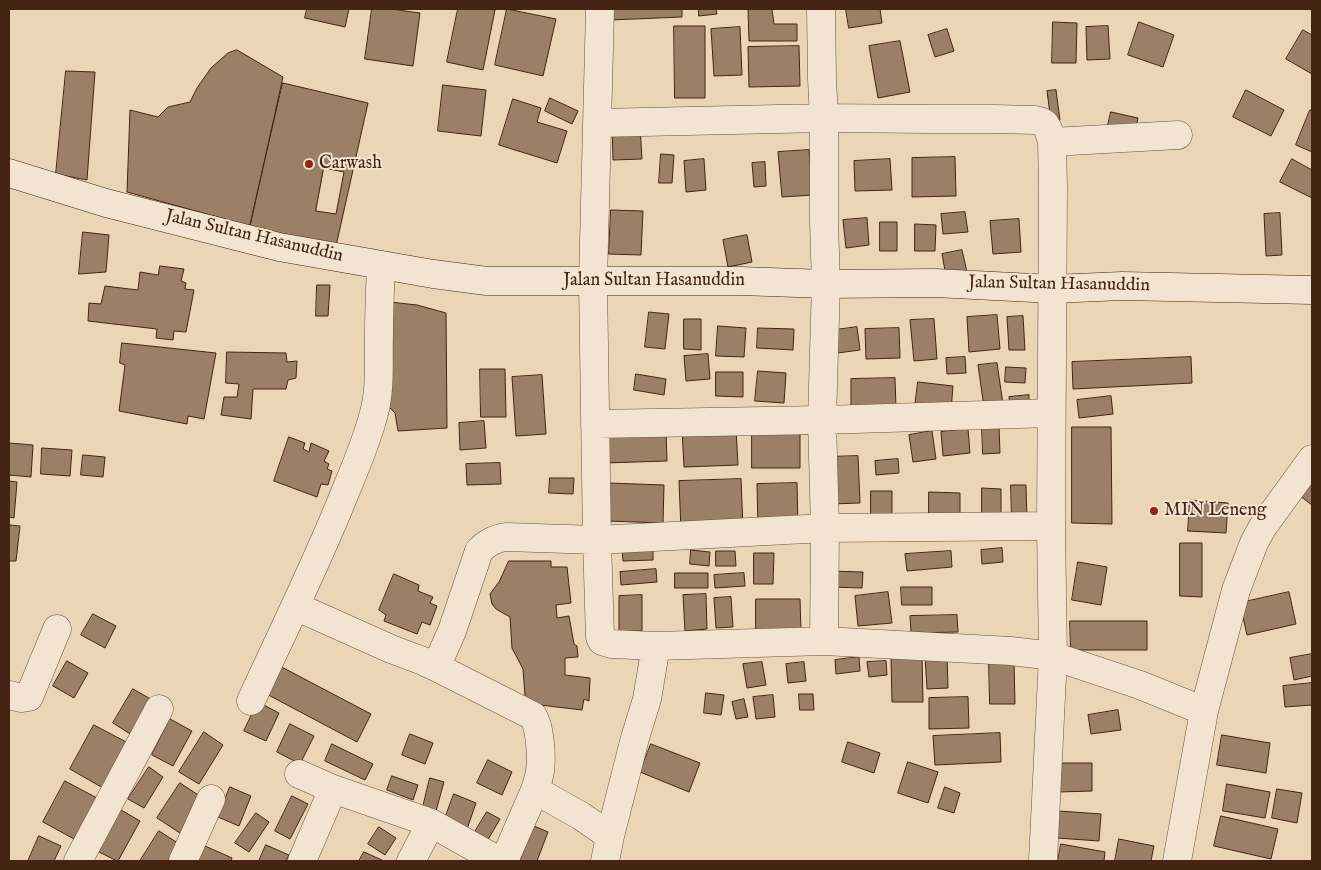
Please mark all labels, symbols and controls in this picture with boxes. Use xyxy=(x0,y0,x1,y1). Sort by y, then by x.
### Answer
place label: Carwash xyxy=(319,153,382,175)
marker: Carwash xyxy=(303,158,315,170)
street label: Jalan Sultan Hasanuddin xyxy=(163,206,345,268)
street label: Jalan Sultan Hasanuddin xyxy=(563,270,745,292)
street label: Jalan Sultan Hasanuddin xyxy=(968,273,1150,297)
place label: MIN Leneng xyxy=(1164,500,1267,522)
marker: MIN Leneng xyxy=(1148,505,1160,517)

